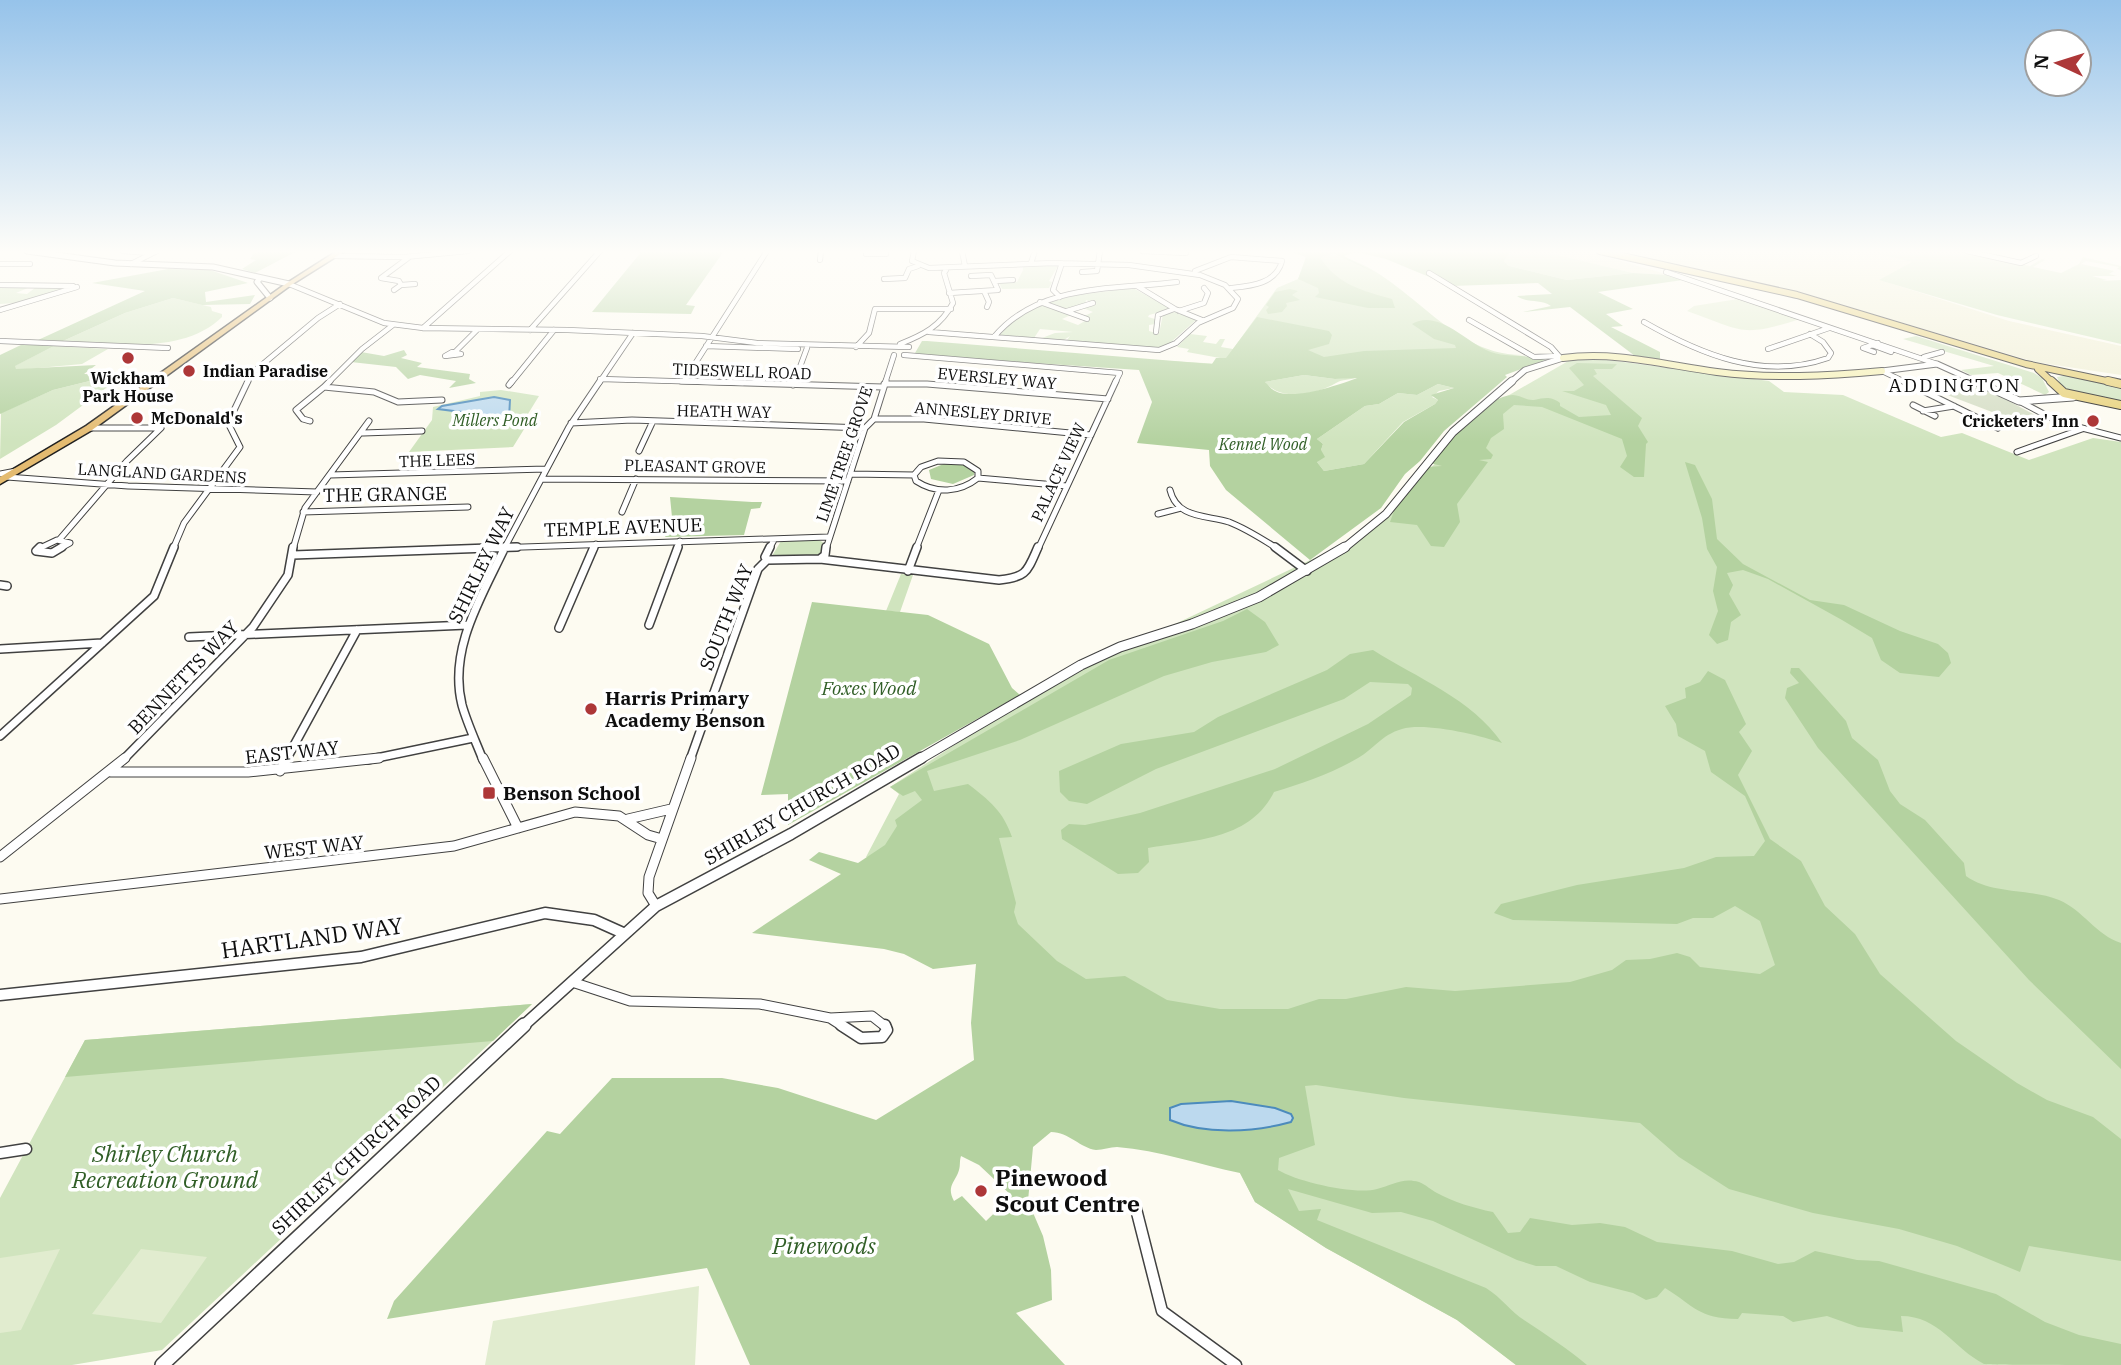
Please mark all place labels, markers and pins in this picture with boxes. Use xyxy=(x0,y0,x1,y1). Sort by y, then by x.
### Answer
marker: Wickham Park House xyxy=(120,350,136,366)
place label: Indian Paradise xyxy=(203,361,328,381)
marker: Indian Paradise xyxy=(181,363,197,379)
place label: Wickham Park House xyxy=(82,368,174,406)
place label: McDonald's xyxy=(151,408,243,428)
marker: McDonald's xyxy=(129,410,145,426)
place label: Cricketers' Inn xyxy=(1962,411,2079,431)
marker: Cricketers' Inn xyxy=(2085,413,2101,429)
place label: Harris Primary Academy Benson xyxy=(605,686,766,732)
marker: Harris Primary Academy Benson xyxy=(583,701,599,717)
place label: Benson School xyxy=(503,781,640,805)
marker: Benson School xyxy=(481,785,497,801)
place label: Pinewood Scout Centre xyxy=(995,1162,1140,1218)
marker: Pinewood Scout Centre xyxy=(973,1183,989,1199)

